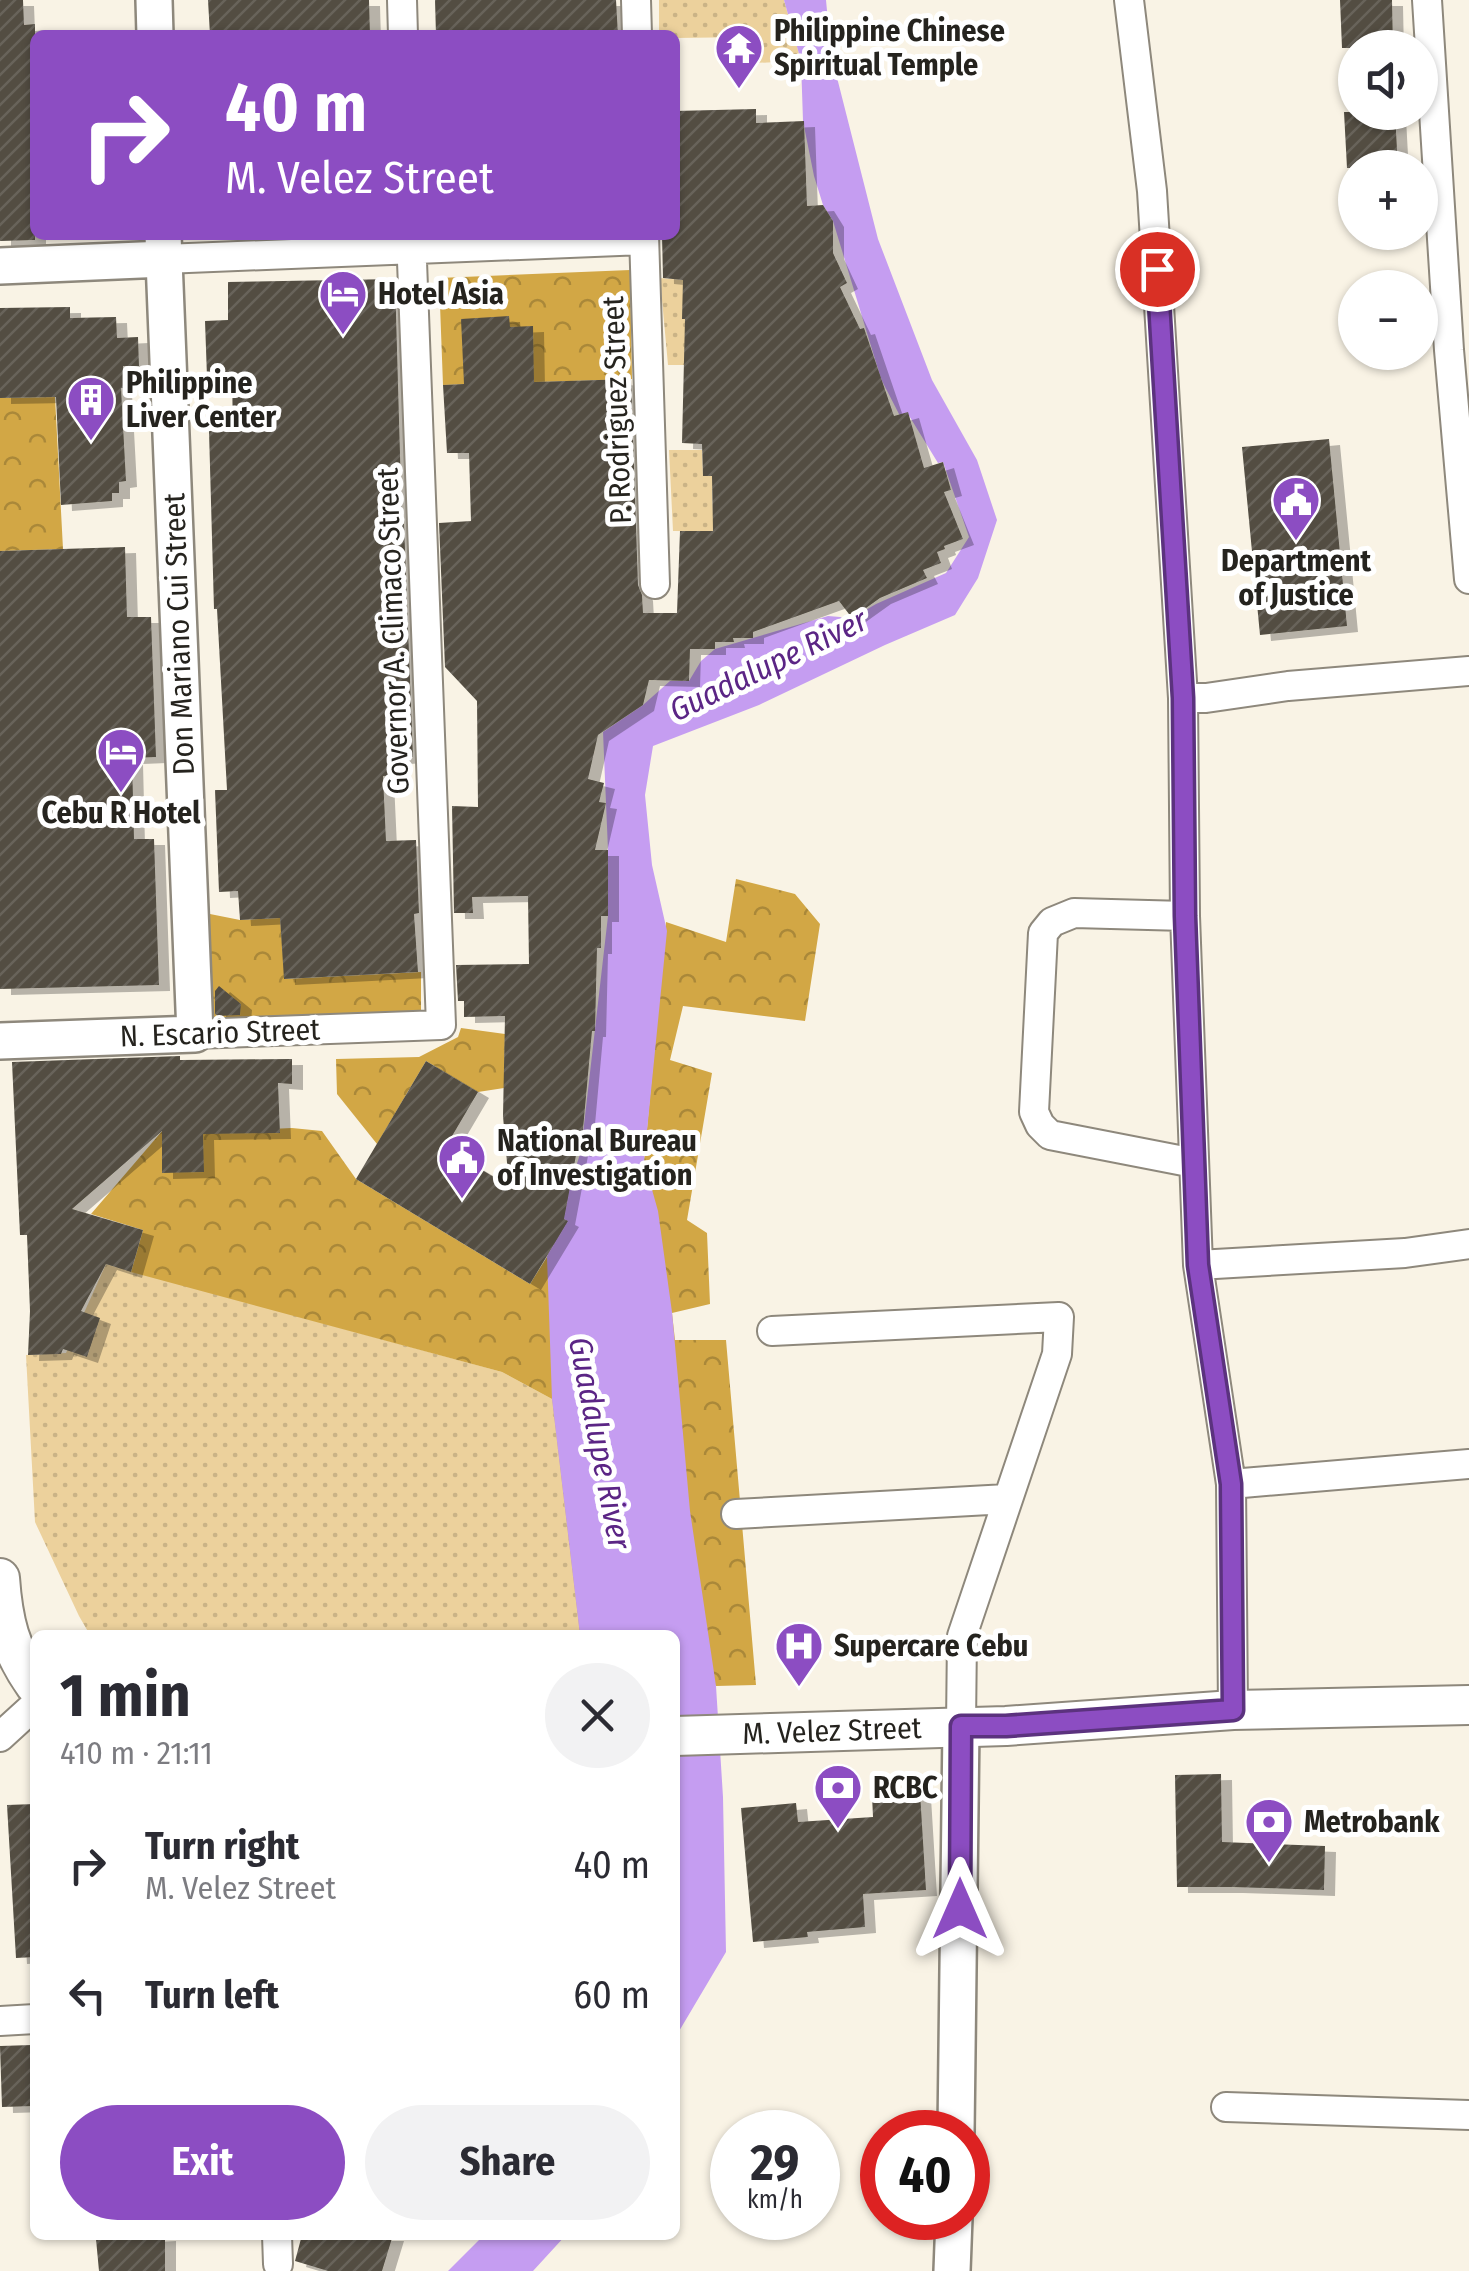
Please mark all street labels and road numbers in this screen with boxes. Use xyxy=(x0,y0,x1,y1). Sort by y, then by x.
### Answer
street label: P. Rodriguez Street xyxy=(595,295,639,525)
street label: Governor A. Climaco Street xyxy=(369,467,417,795)
street label: Don Mariano Cui Street xyxy=(156,492,202,776)
street label: N. Escario Street xyxy=(119,1012,321,1054)
street label: M. Velez Street xyxy=(742,1710,922,1752)

